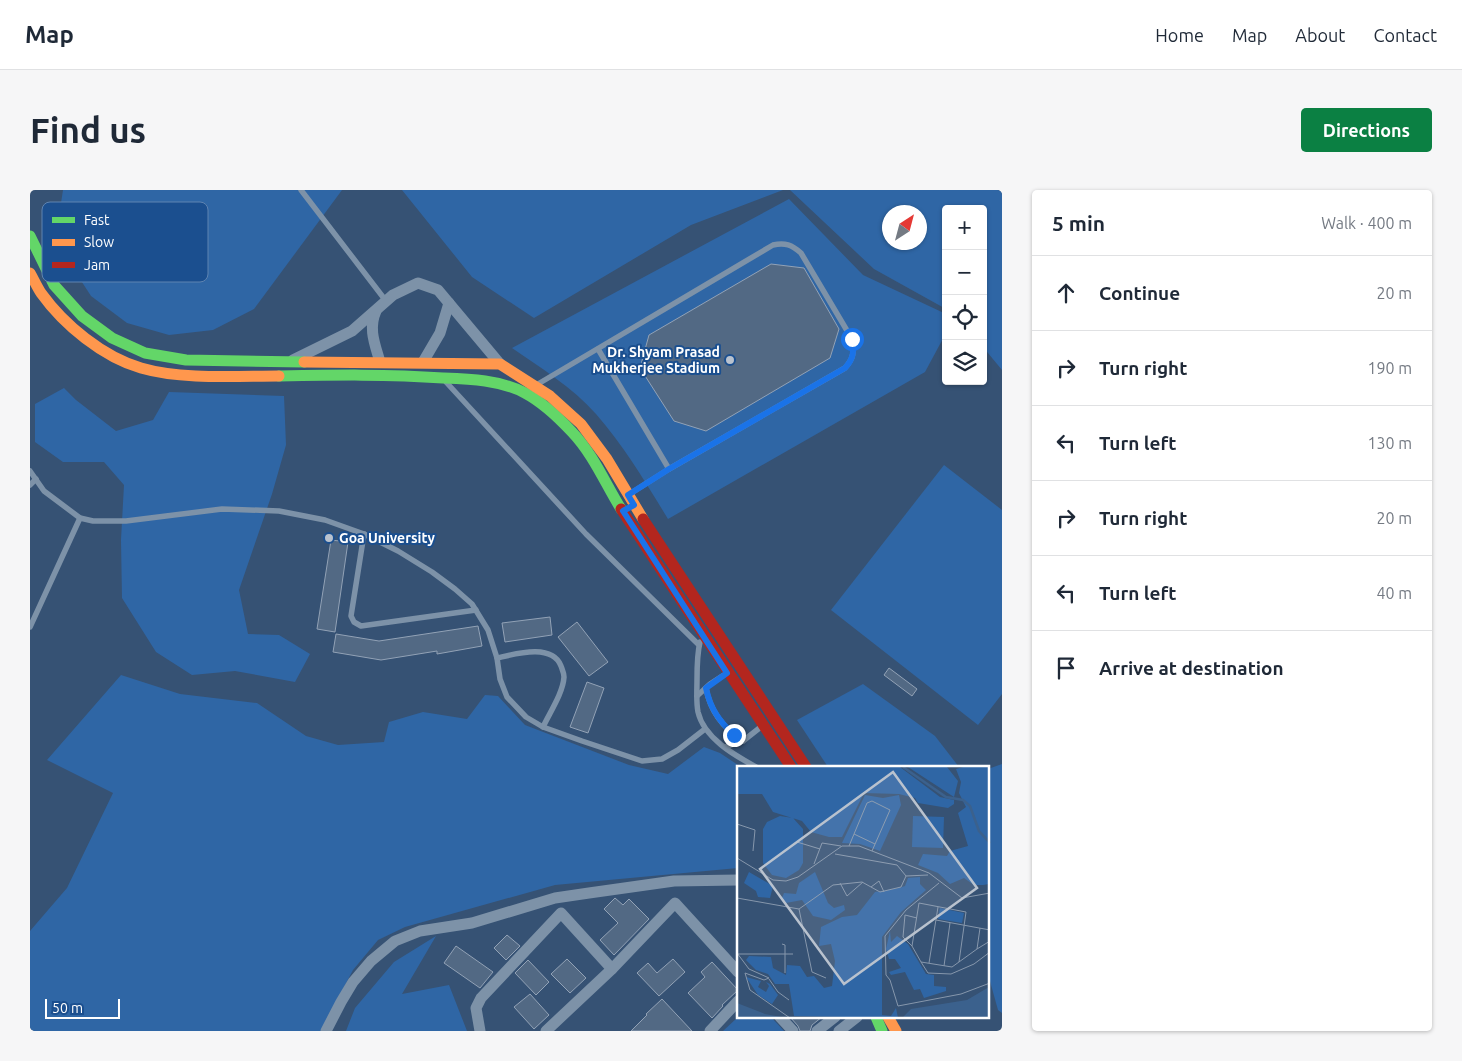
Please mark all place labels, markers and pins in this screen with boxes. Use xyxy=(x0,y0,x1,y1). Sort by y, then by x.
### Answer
place label: Dr. Shyam Prasad Mukherjee Stadium xyxy=(592,344,720,376)
marker: Dr. Shyam Prasad Mukherjee Stadium xyxy=(724,354,736,366)
place label: Goa University xyxy=(339,530,436,546)
marker: Goa University xyxy=(323,532,335,544)

